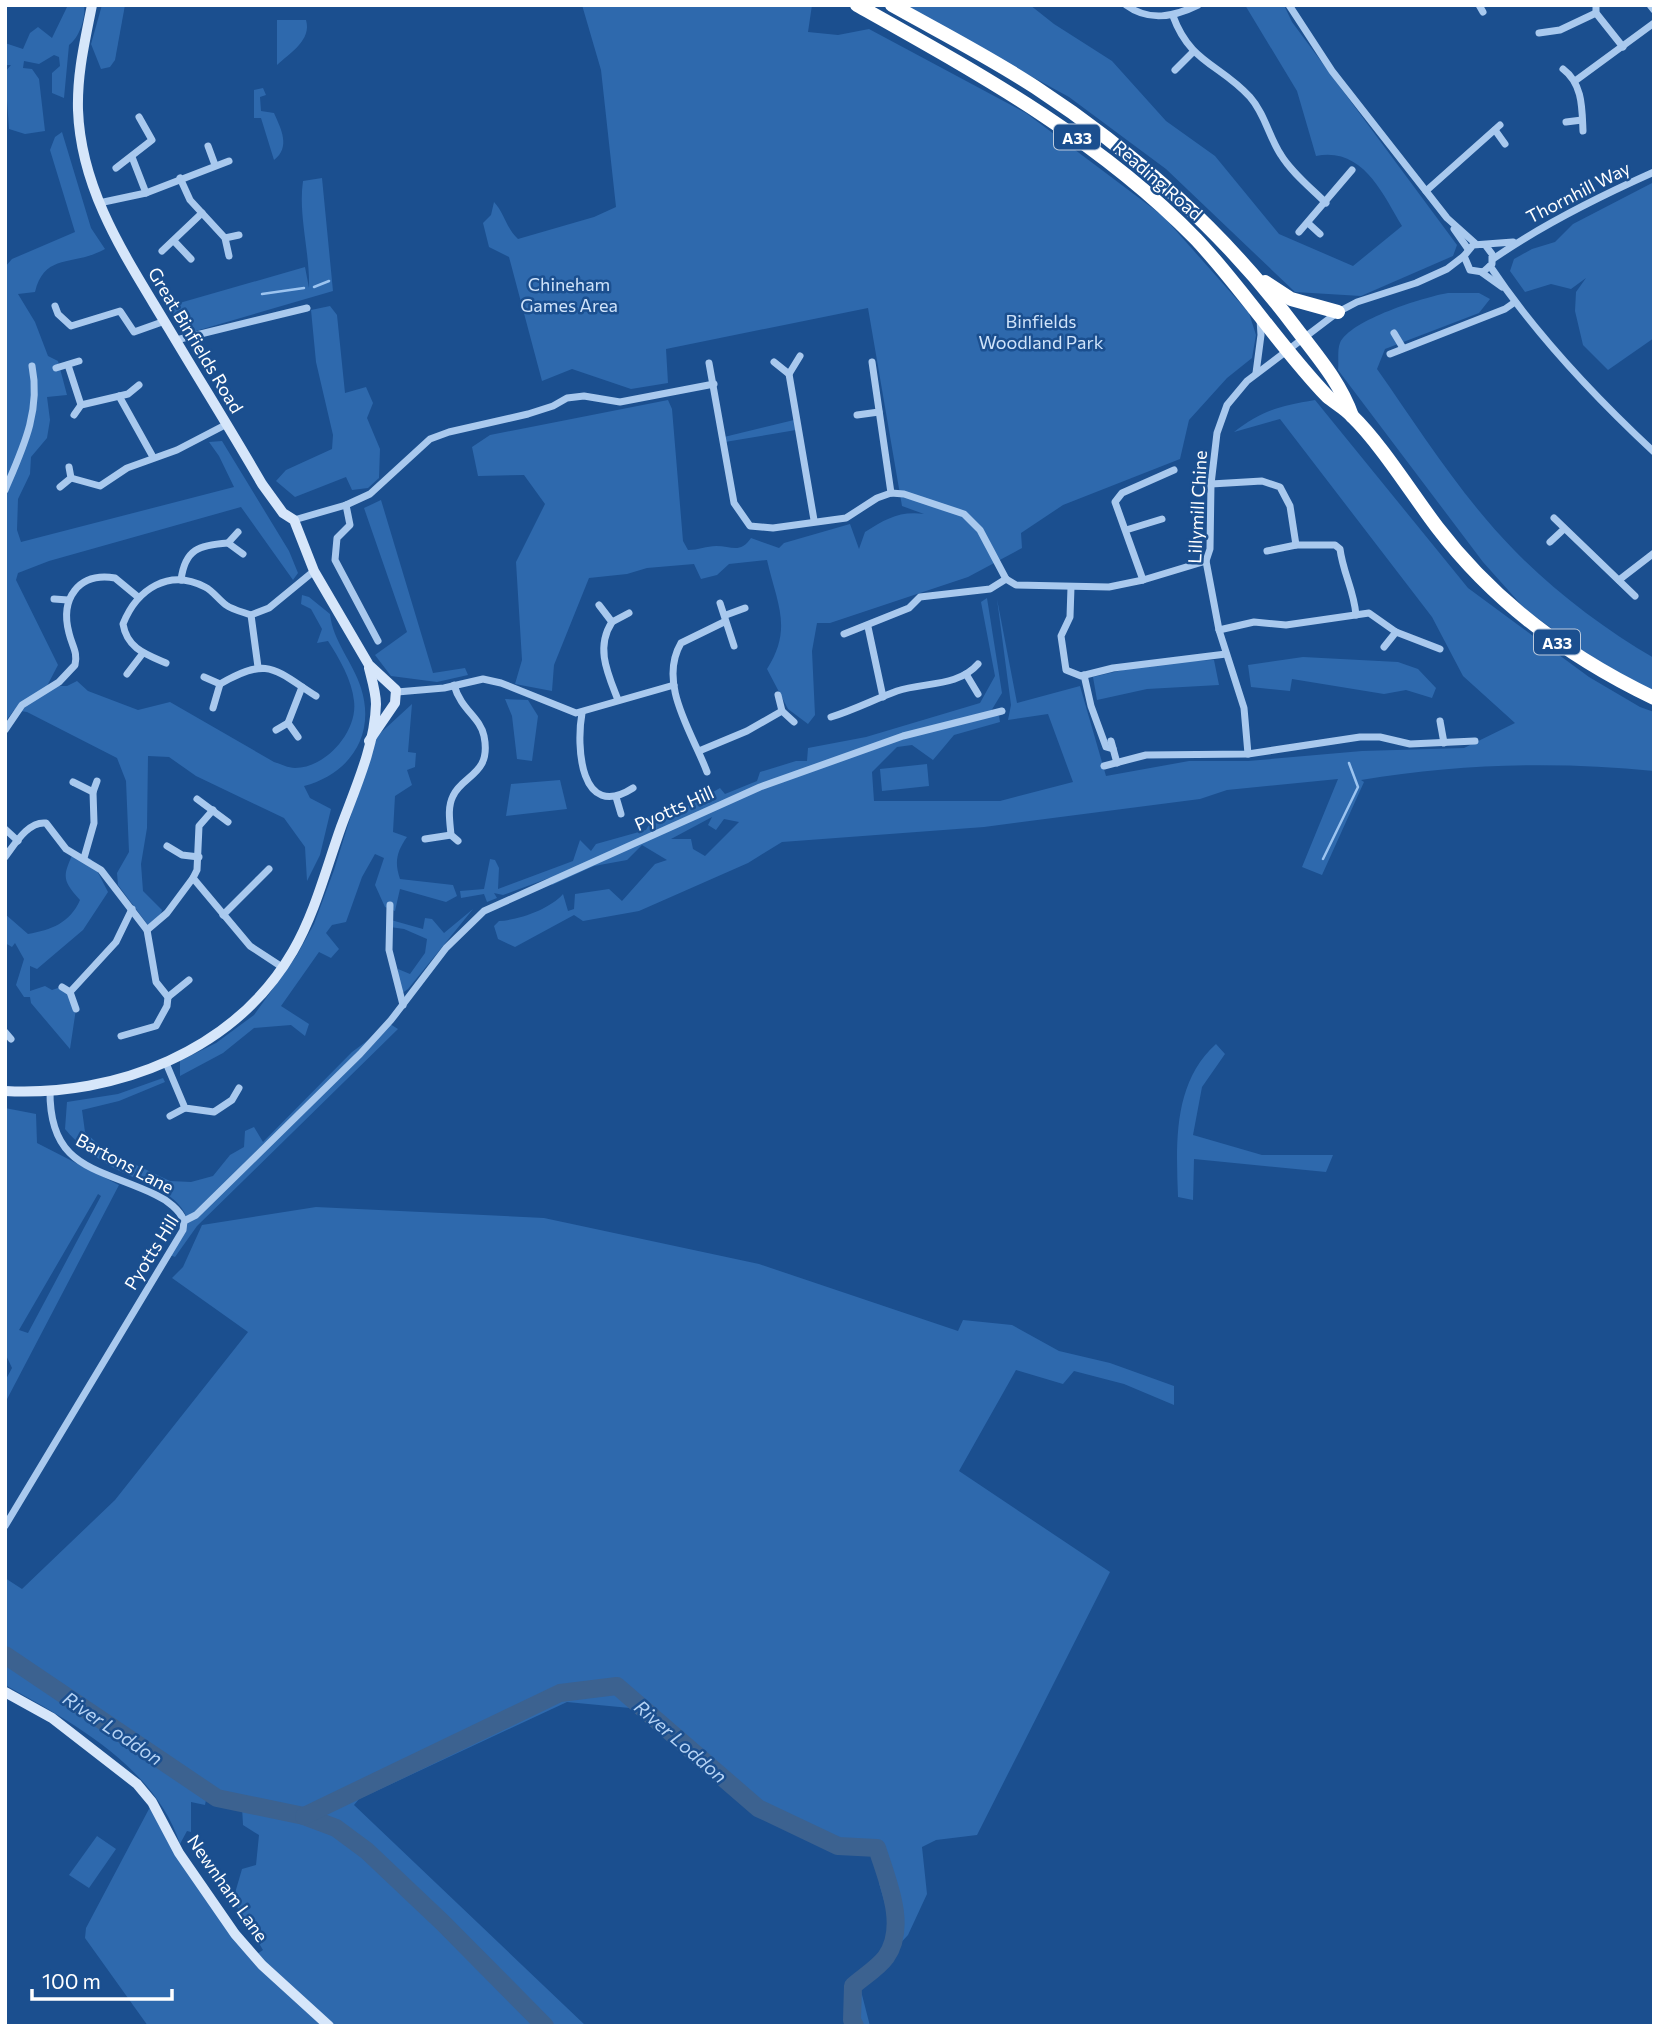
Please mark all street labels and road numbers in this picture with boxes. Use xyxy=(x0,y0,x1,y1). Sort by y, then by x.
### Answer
road number: A33 xyxy=(1054,125,1100,150)
street label: Reading Road xyxy=(1109,135,1207,225)
street label: Thornhill Way xyxy=(1522,156,1634,228)
street label: Great Binfields Road xyxy=(144,263,248,417)
street label: Lillymill Chine xyxy=(1183,450,1211,564)
road number: A33 xyxy=(1534,629,1580,654)
street label: Pyotts Hill xyxy=(631,781,717,835)
street label: Bartons Lane xyxy=(72,1128,178,1198)
street label: Pyotts Hill xyxy=(119,1210,183,1294)
street label: Newnham Lane xyxy=(183,1830,273,1946)

